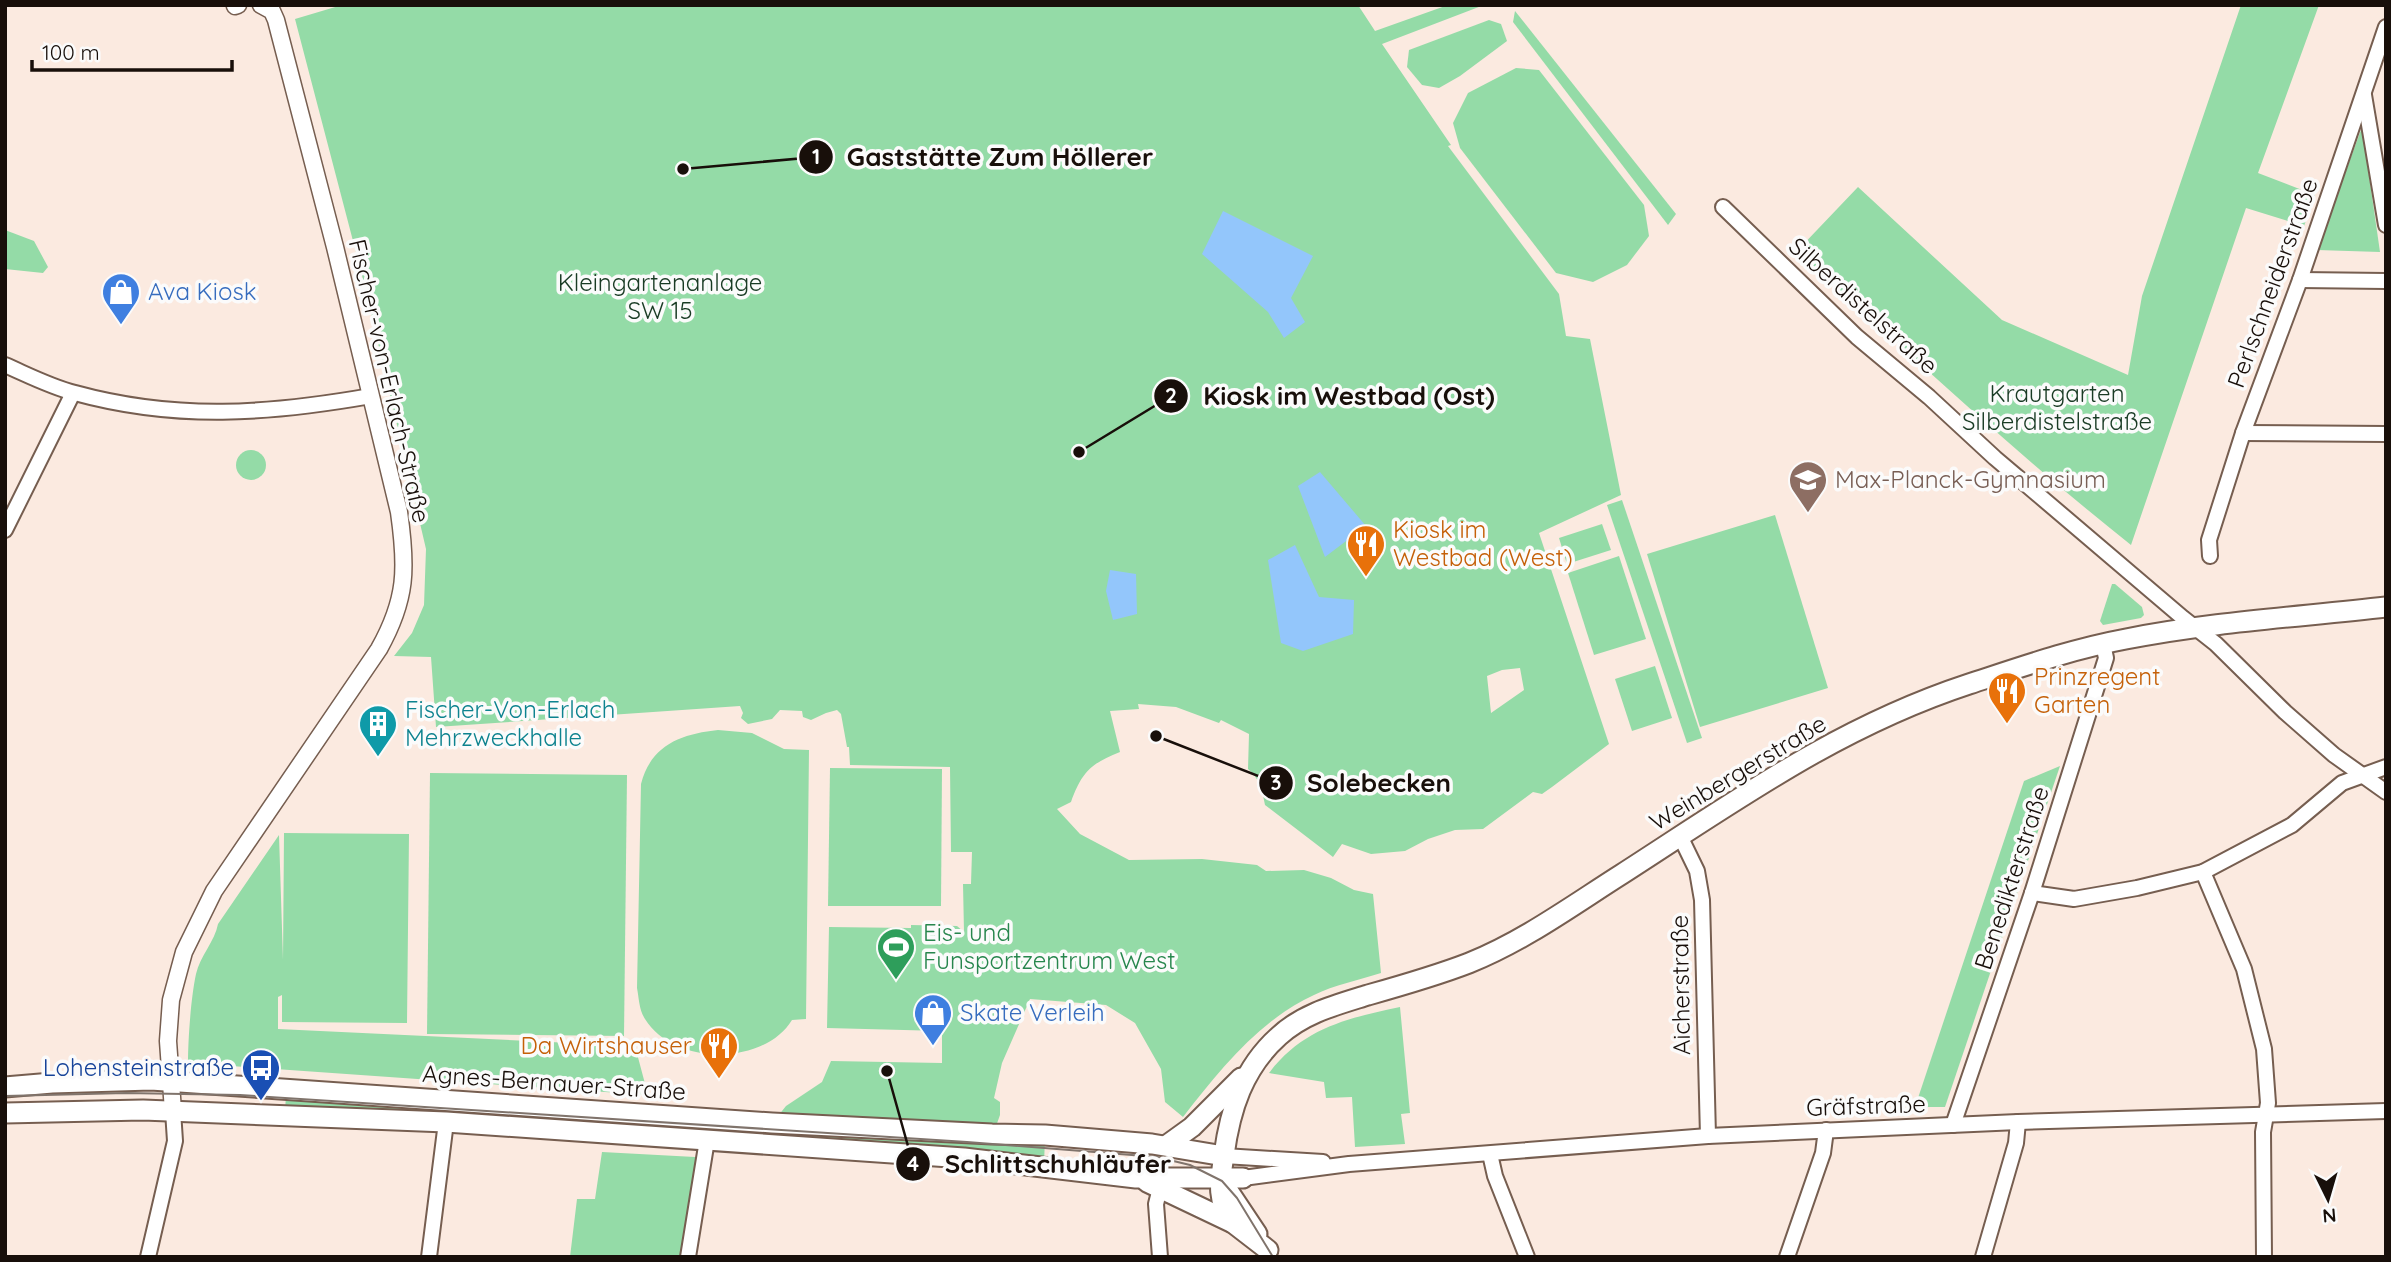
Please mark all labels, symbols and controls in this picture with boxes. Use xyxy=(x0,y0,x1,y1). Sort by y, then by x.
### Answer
scale bar xyxy=(32,28,231,72)
text: 100 m xyxy=(42,39,100,65)
callout: Gaststätte Zum Höllerer xyxy=(798,133,1167,180)
text: Gaststätte Zum Höllerer xyxy=(847,140,1153,173)
text: 1 xyxy=(812,143,820,169)
street label: Perlschneiderstraße xyxy=(2220,174,2324,391)
street label: Silberdistelstraße xyxy=(1783,231,1944,380)
street label: Fischer-von-Erlach-Straße xyxy=(343,236,437,525)
park label: Kleingartenanlage SW 15 xyxy=(558,267,762,325)
shop icon: Ava Kiosk xyxy=(100,271,142,326)
place label: Ava Kiosk xyxy=(148,276,257,306)
callout: Kiosk im Westbad (Ost) xyxy=(1154,372,1508,419)
park label: Krautgarten Silberdistelstraße xyxy=(1962,378,2152,436)
text: Kiosk im Westbad (Ost) xyxy=(1203,379,1495,412)
text: 2 xyxy=(1165,382,1177,408)
school or university icon: Max-Planck-Gymnasium xyxy=(1787,459,1829,514)
place label: Max-Planck-Gymnasium xyxy=(1835,464,2106,494)
place label: Kiosk im Westbad (West) xyxy=(1393,514,1573,572)
restaurant icon: Kiosk im Westbad (West) xyxy=(1345,523,1387,578)
place label: Prinzregent Garten xyxy=(2034,661,2160,719)
restaurant icon: Prinzregent Garten xyxy=(1986,670,2028,725)
place label: Fischer-Von-Erlach Mehrzweckhalle xyxy=(405,694,615,752)
building icon: Fischer-Von-Erlach Mehrzweckhalle xyxy=(357,703,399,758)
street label: Weinbergerstraße xyxy=(1644,708,1831,837)
callout: Solebecken xyxy=(1258,759,1465,806)
text: Solebecken xyxy=(1307,766,1451,799)
text: 3 xyxy=(1270,769,1282,795)
street label: Benedikterstraße xyxy=(1967,782,2055,973)
street label: Aicherstraße xyxy=(1664,915,1696,1056)
place label: Eis- und Funsportzentrum West xyxy=(923,917,1175,975)
sports icon: Eis- und Funsportzentrum West xyxy=(875,926,917,981)
shop icon: Skate Verleih xyxy=(912,992,954,1047)
place label: Skate Verleih xyxy=(960,997,1105,1027)
restaurant icon: Da Wirtshauser xyxy=(698,1025,740,1080)
place label: Da Wirtshauser xyxy=(521,1030,692,1060)
bus stop icon: Lohensteinstraße xyxy=(240,1047,282,1102)
place label: Lohensteinstraße xyxy=(43,1052,234,1082)
street label: Agnes-Bernauer-Straße xyxy=(421,1058,687,1106)
street label: Gräfstraße xyxy=(1806,1088,1926,1122)
callout: Schlittschuhläufer xyxy=(895,1140,1185,1187)
text: Schlittschuhläufer xyxy=(945,1147,1171,1180)
text: 4 xyxy=(907,1150,919,1176)
north arrow xyxy=(2293,1164,2363,1234)
text: N xyxy=(2321,1203,2337,1228)

